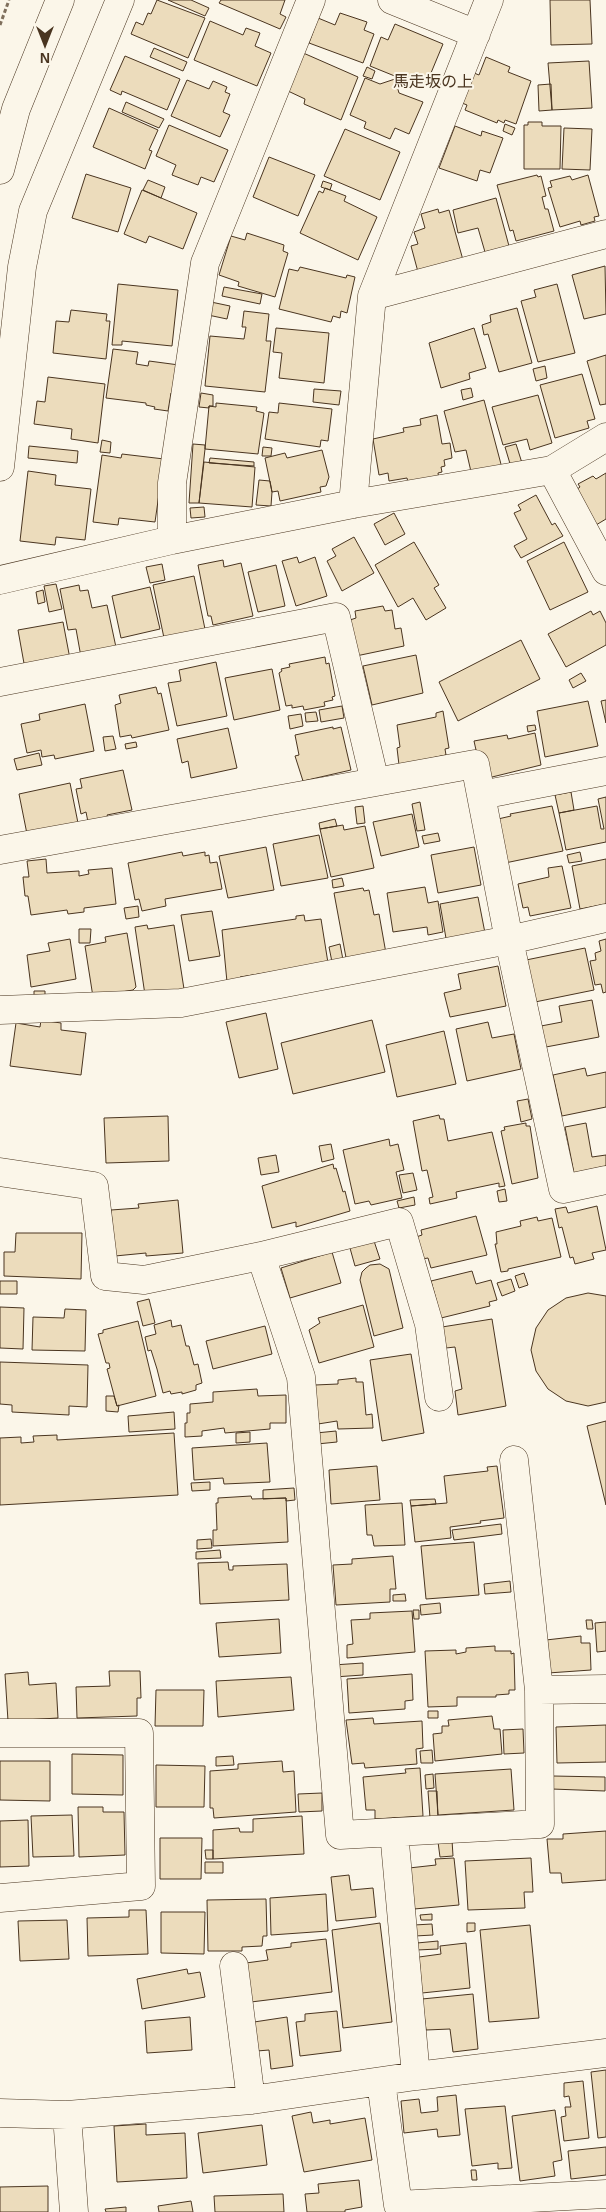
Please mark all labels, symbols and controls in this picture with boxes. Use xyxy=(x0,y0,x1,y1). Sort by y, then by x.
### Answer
north arrow xyxy=(20,20,70,70)
text: N xyxy=(40,50,50,66)
district label: 馬走坂の上 xyxy=(393,73,473,90)

